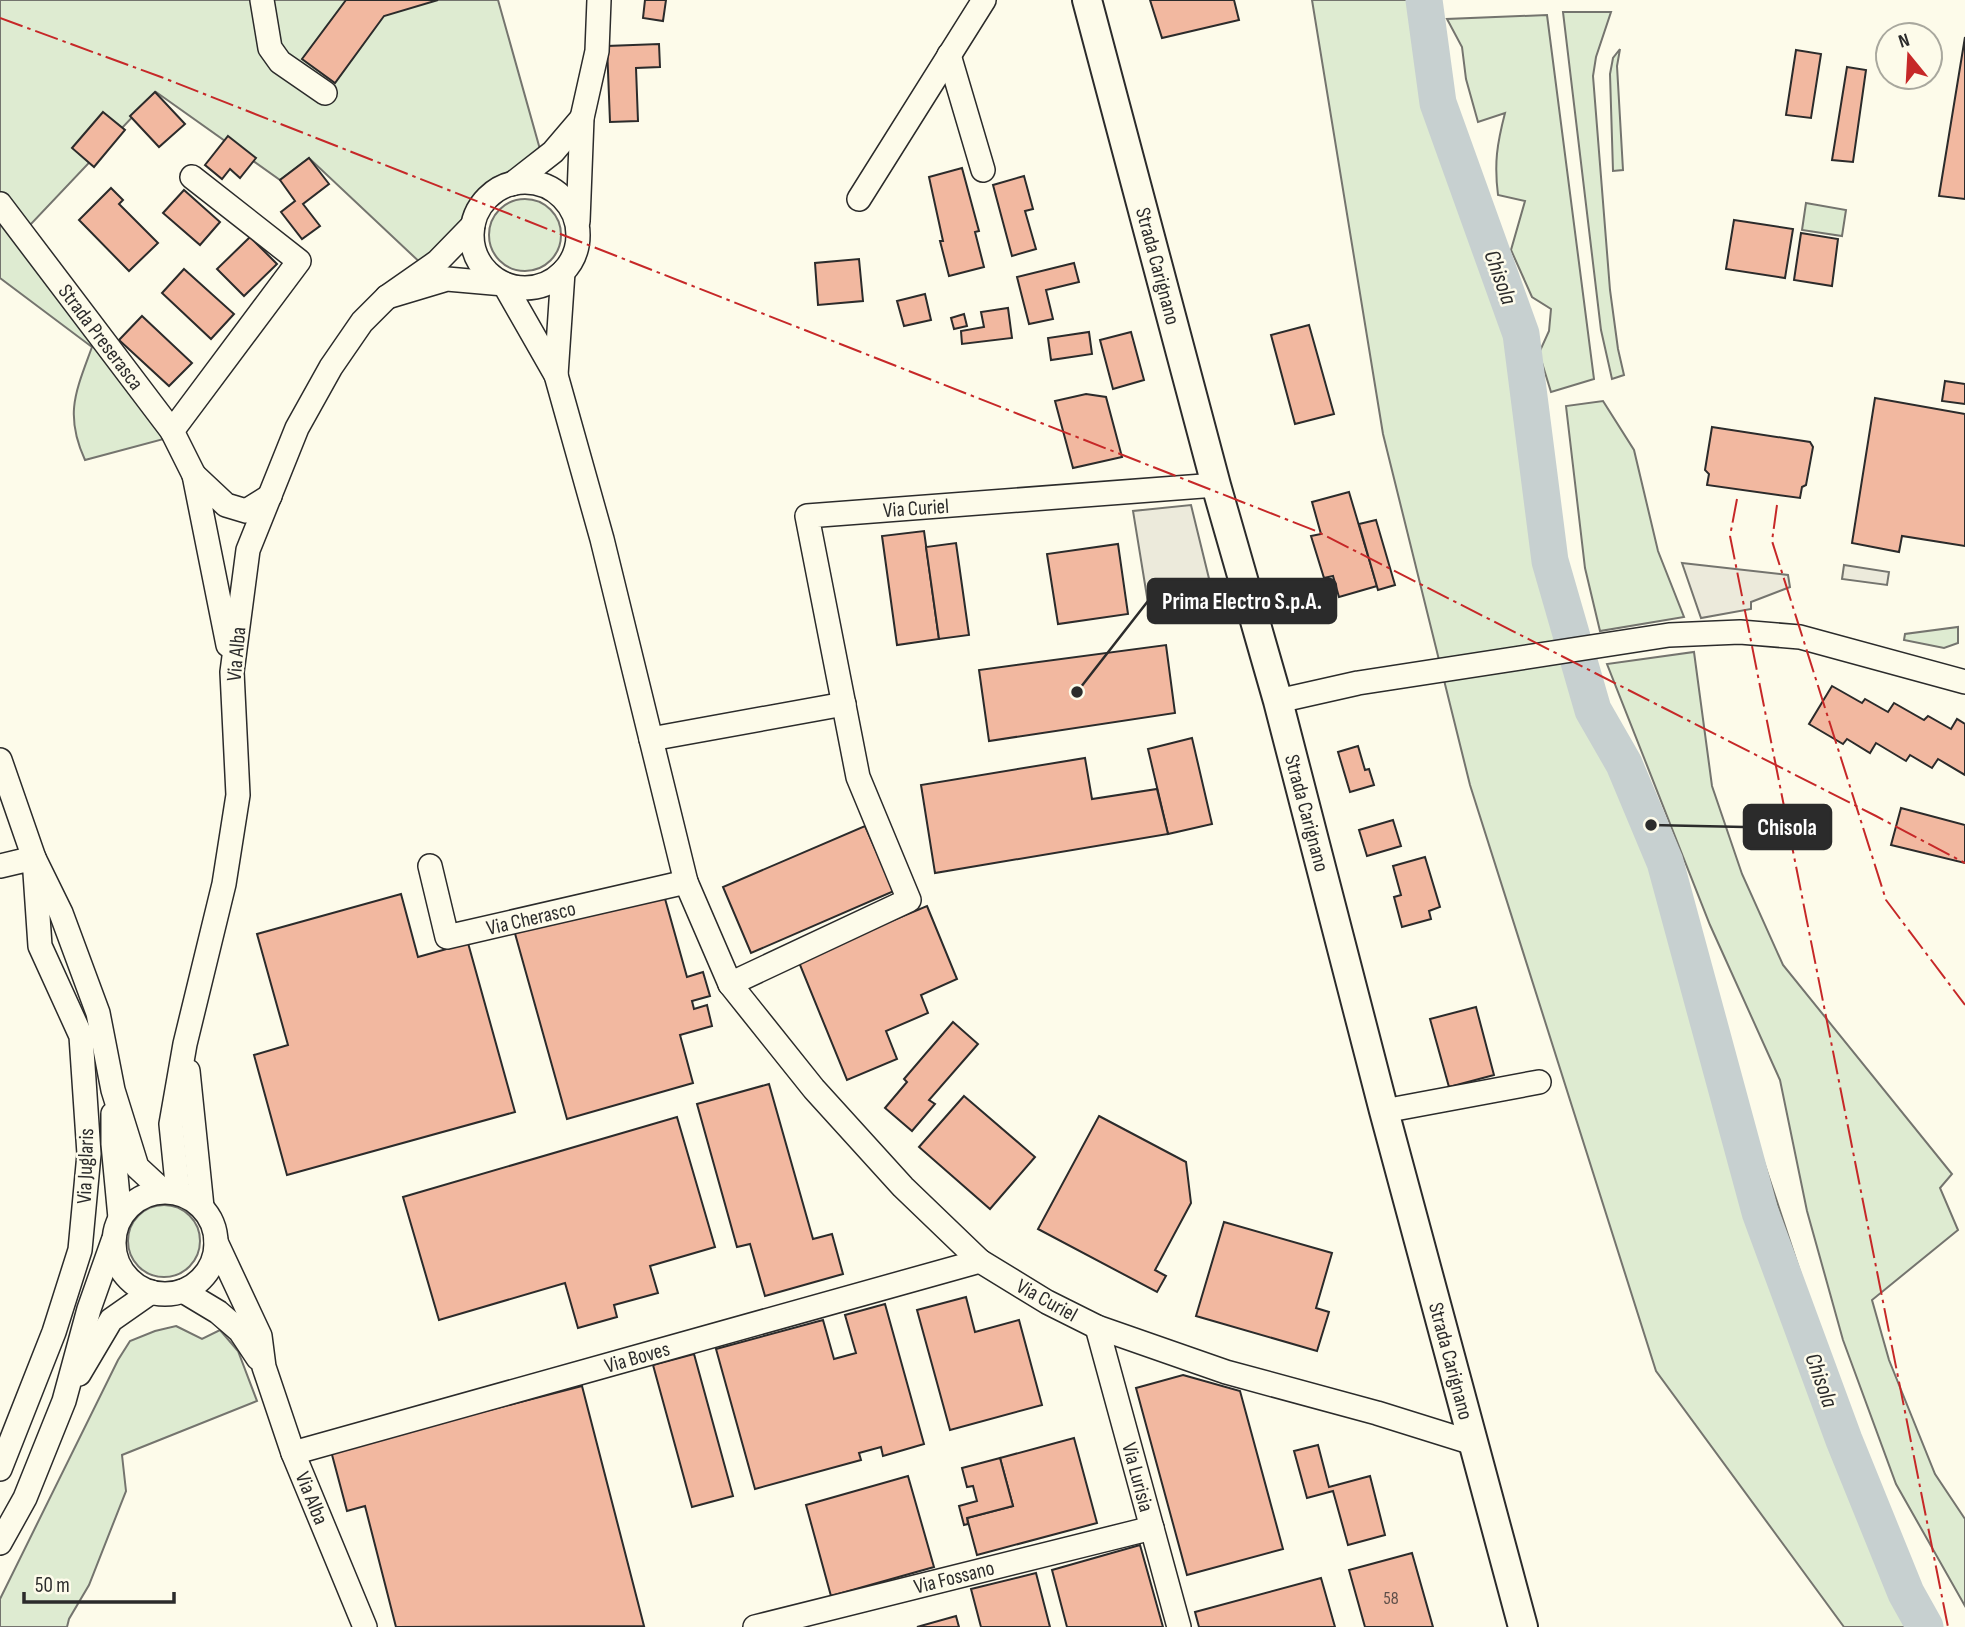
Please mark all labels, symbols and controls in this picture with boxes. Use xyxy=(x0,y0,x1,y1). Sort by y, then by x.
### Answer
north arrow xyxy=(1874,21,1944,91)
text: N xyxy=(1896,29,1913,54)
street label: Strada Carignano xyxy=(1130,205,1185,327)
water label: Chisola xyxy=(1477,246,1523,309)
street label: Strada Preserasca xyxy=(53,280,148,395)
street label: Via Curiel xyxy=(882,494,950,523)
callout: Prima Electro S.p.A. xyxy=(1148,579,1336,623)
text: Prima Electro S.p.A. xyxy=(1162,588,1322,616)
street label: Via Alba xyxy=(222,626,251,682)
street label: Strada Carignano xyxy=(1279,752,1334,874)
callout: Chisola xyxy=(1744,805,1831,849)
text: Chisola xyxy=(1757,814,1817,842)
street label: Via Cherasco xyxy=(484,896,578,941)
street label: Via Juglaris xyxy=(72,1128,99,1204)
street label: Via Curiel xyxy=(1012,1274,1082,1327)
street label: Strada Carignano xyxy=(1423,1300,1478,1422)
street label: Via Boves xyxy=(602,1336,673,1379)
water label: Chisola xyxy=(1798,1349,1844,1412)
street label: Via Lurisia xyxy=(1116,1440,1159,1515)
street label: Via Alba xyxy=(290,1468,333,1528)
street label: Via Fossano xyxy=(911,1555,997,1599)
scale bar xyxy=(24,1560,175,1604)
text: 50 m xyxy=(35,1573,70,1598)
house number: 58 xyxy=(1383,1588,1399,1609)

